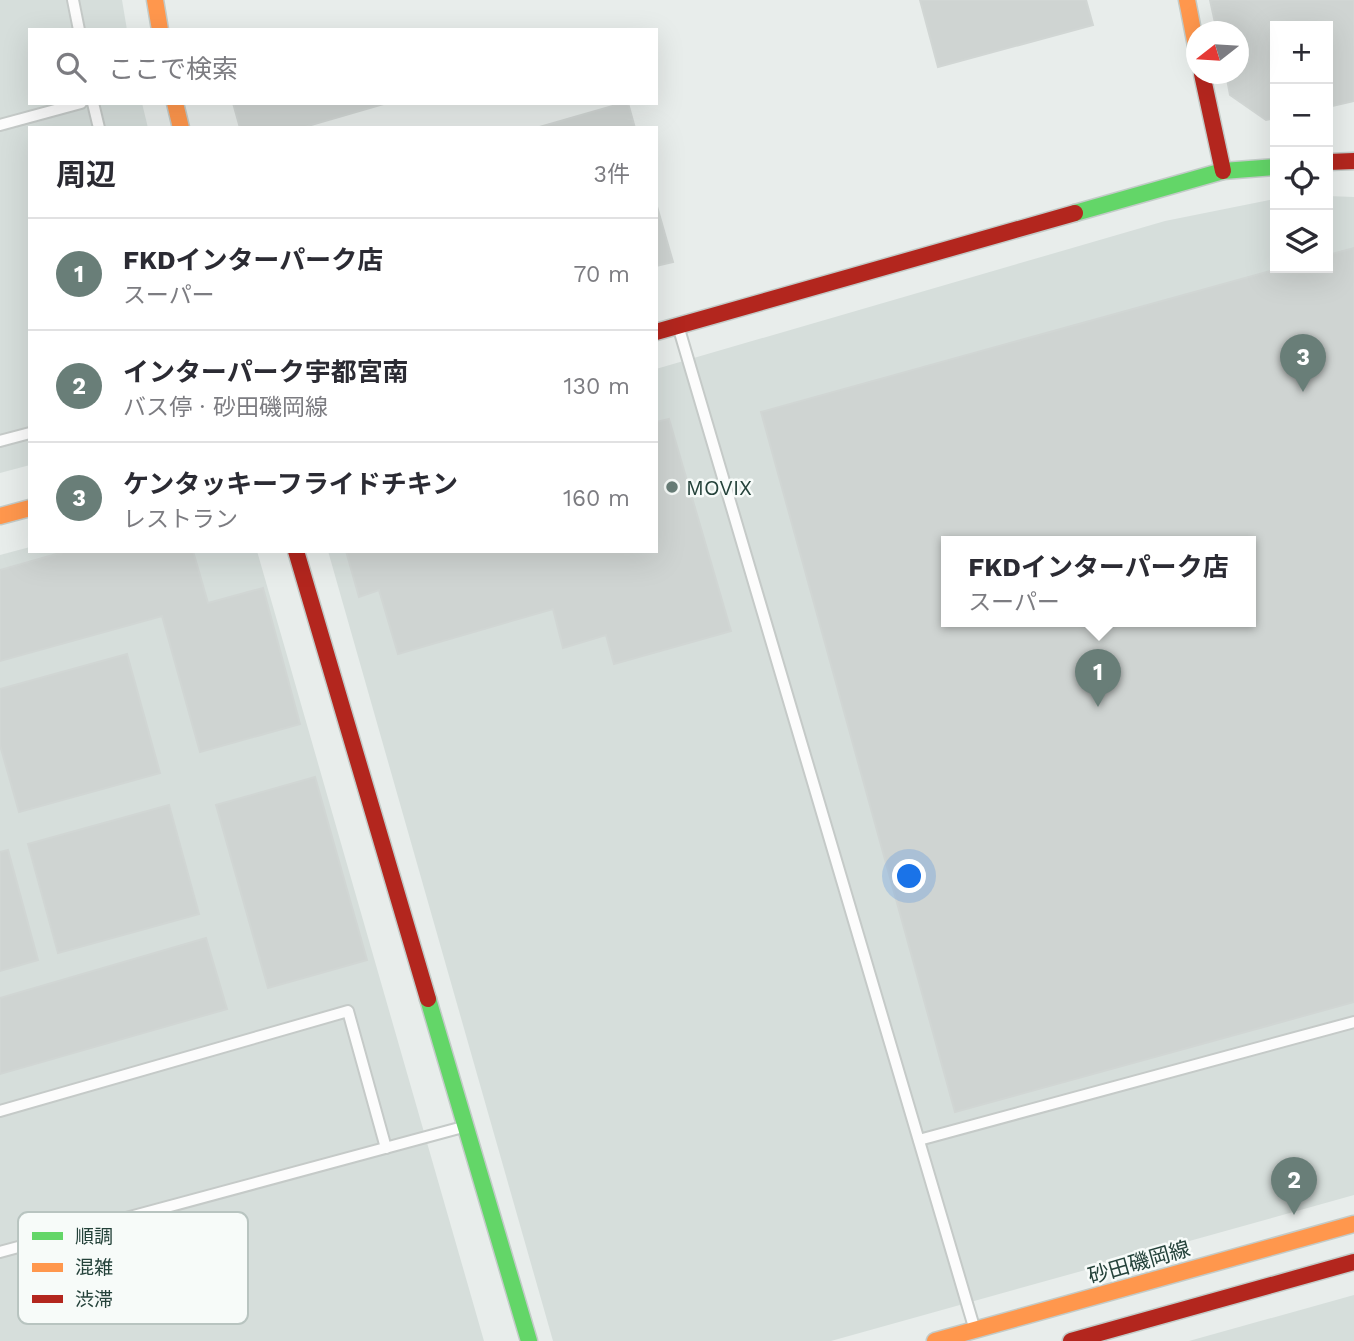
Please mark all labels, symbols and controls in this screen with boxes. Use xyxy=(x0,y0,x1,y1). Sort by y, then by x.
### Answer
north arrow xyxy=(1186,21,1249,84)
map controls xyxy=(1270,21,1333,273)
button: + xyxy=(1270,21,1333,84)
search box xyxy=(28,28,658,105)
icon: search xyxy=(52,48,90,86)
text: ここで検索 xyxy=(108,54,238,84)
button: − xyxy=(1270,84,1333,147)
button: locate xyxy=(1270,147,1333,210)
text: 周辺 xyxy=(56,157,116,192)
text: 3件 xyxy=(594,161,630,188)
button: layers xyxy=(1270,210,1333,273)
text: FKDインターパーク店 xyxy=(123,245,383,275)
text: 1 xyxy=(74,261,84,288)
text: 70 m xyxy=(573,261,630,288)
text: スーパー xyxy=(123,282,215,309)
pin: 3 xyxy=(1280,334,1326,392)
text: インターパーク宇都宮南 xyxy=(123,357,409,387)
text: 2 xyxy=(72,373,86,400)
text: 130 m xyxy=(564,373,630,400)
text: バス停 · 砂田磯岡線 xyxy=(123,394,328,421)
text: ケンタッキーフライドチキン xyxy=(123,469,458,499)
place label: MOVIX xyxy=(686,475,752,500)
marker: MOVIX xyxy=(664,479,680,495)
text: 3 xyxy=(72,485,86,512)
text: 160 m xyxy=(563,485,630,512)
text: レストラン xyxy=(123,506,238,533)
popup xyxy=(941,536,1256,627)
text: FKDインターパーク店 xyxy=(968,552,1229,582)
text: スーパー xyxy=(968,589,1060,616)
pin: 1 xyxy=(1075,649,1121,707)
your location xyxy=(892,859,926,893)
pin: 2 xyxy=(1271,1157,1317,1215)
legend xyxy=(18,1212,248,1324)
text: 順調 xyxy=(75,1225,113,1248)
street label: 砂田磯岡線 xyxy=(1085,1236,1193,1288)
text: 混雑 xyxy=(75,1256,113,1279)
text: 渋滞 xyxy=(75,1288,113,1311)

